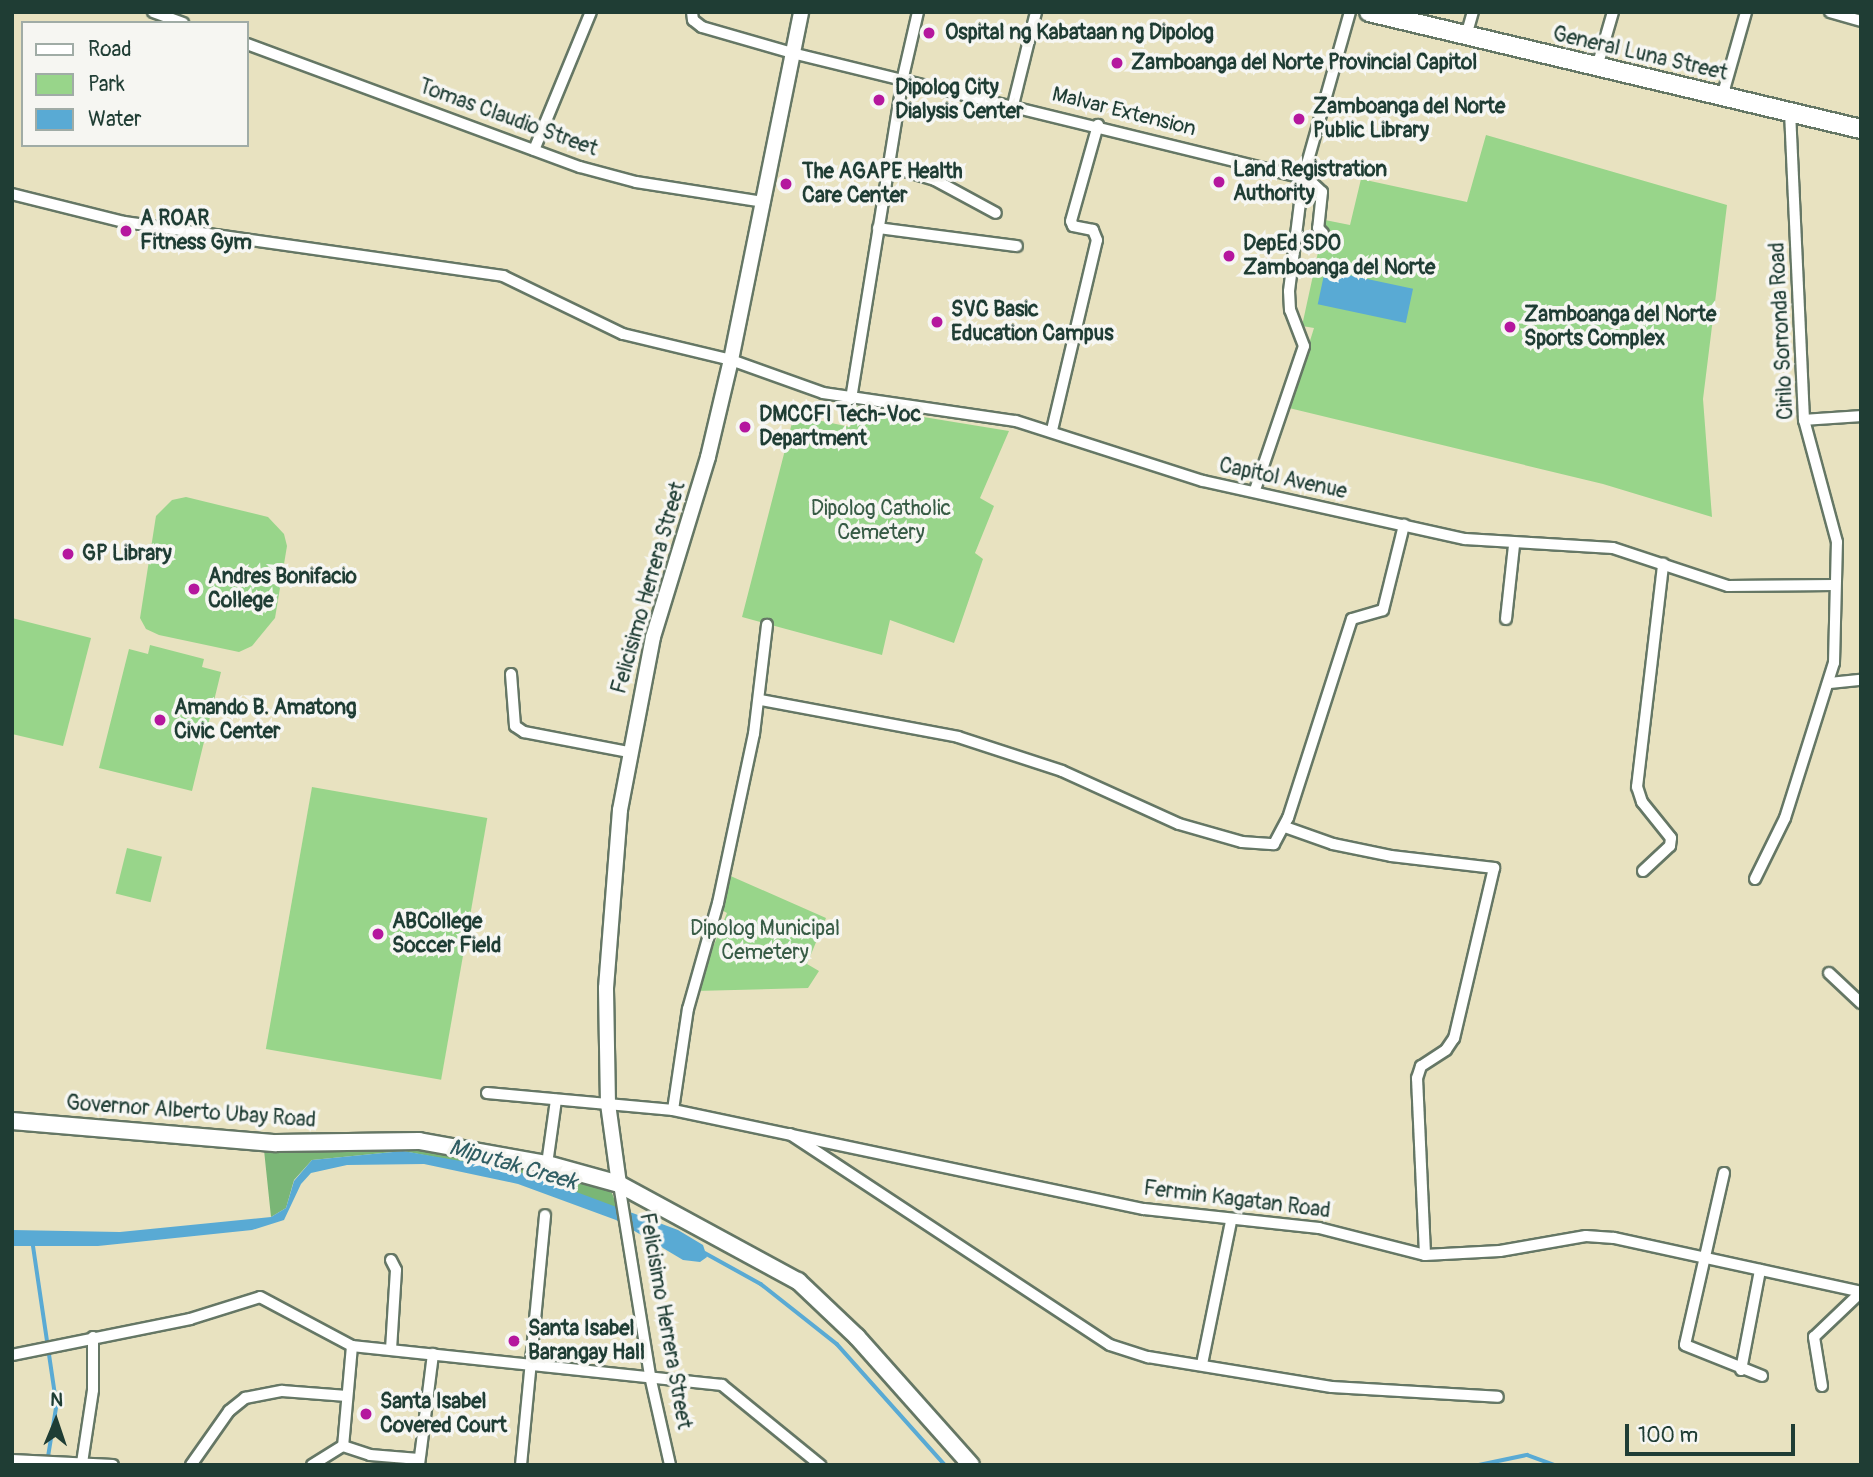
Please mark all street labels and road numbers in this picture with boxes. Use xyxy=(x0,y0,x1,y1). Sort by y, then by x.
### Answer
street label: General Luna Street xyxy=(1550,22,1730,86)
street label: Tomas Claudio Street xyxy=(415,74,601,162)
street label: Malvar Extension xyxy=(1049,82,1199,142)
street label: Cirilo Sorronda Road xyxy=(1765,242,1799,420)
street label: Capitol Avenue xyxy=(1217,453,1349,505)
street label: Felicisimo Herrera Street xyxy=(607,479,691,697)
street label: Governor Alberto Ubay Road xyxy=(65,1091,317,1133)
street label: Fermin Kagatan Road xyxy=(1142,1176,1332,1224)
street label: Felicisimo Herrera Street xyxy=(634,1211,696,1431)

